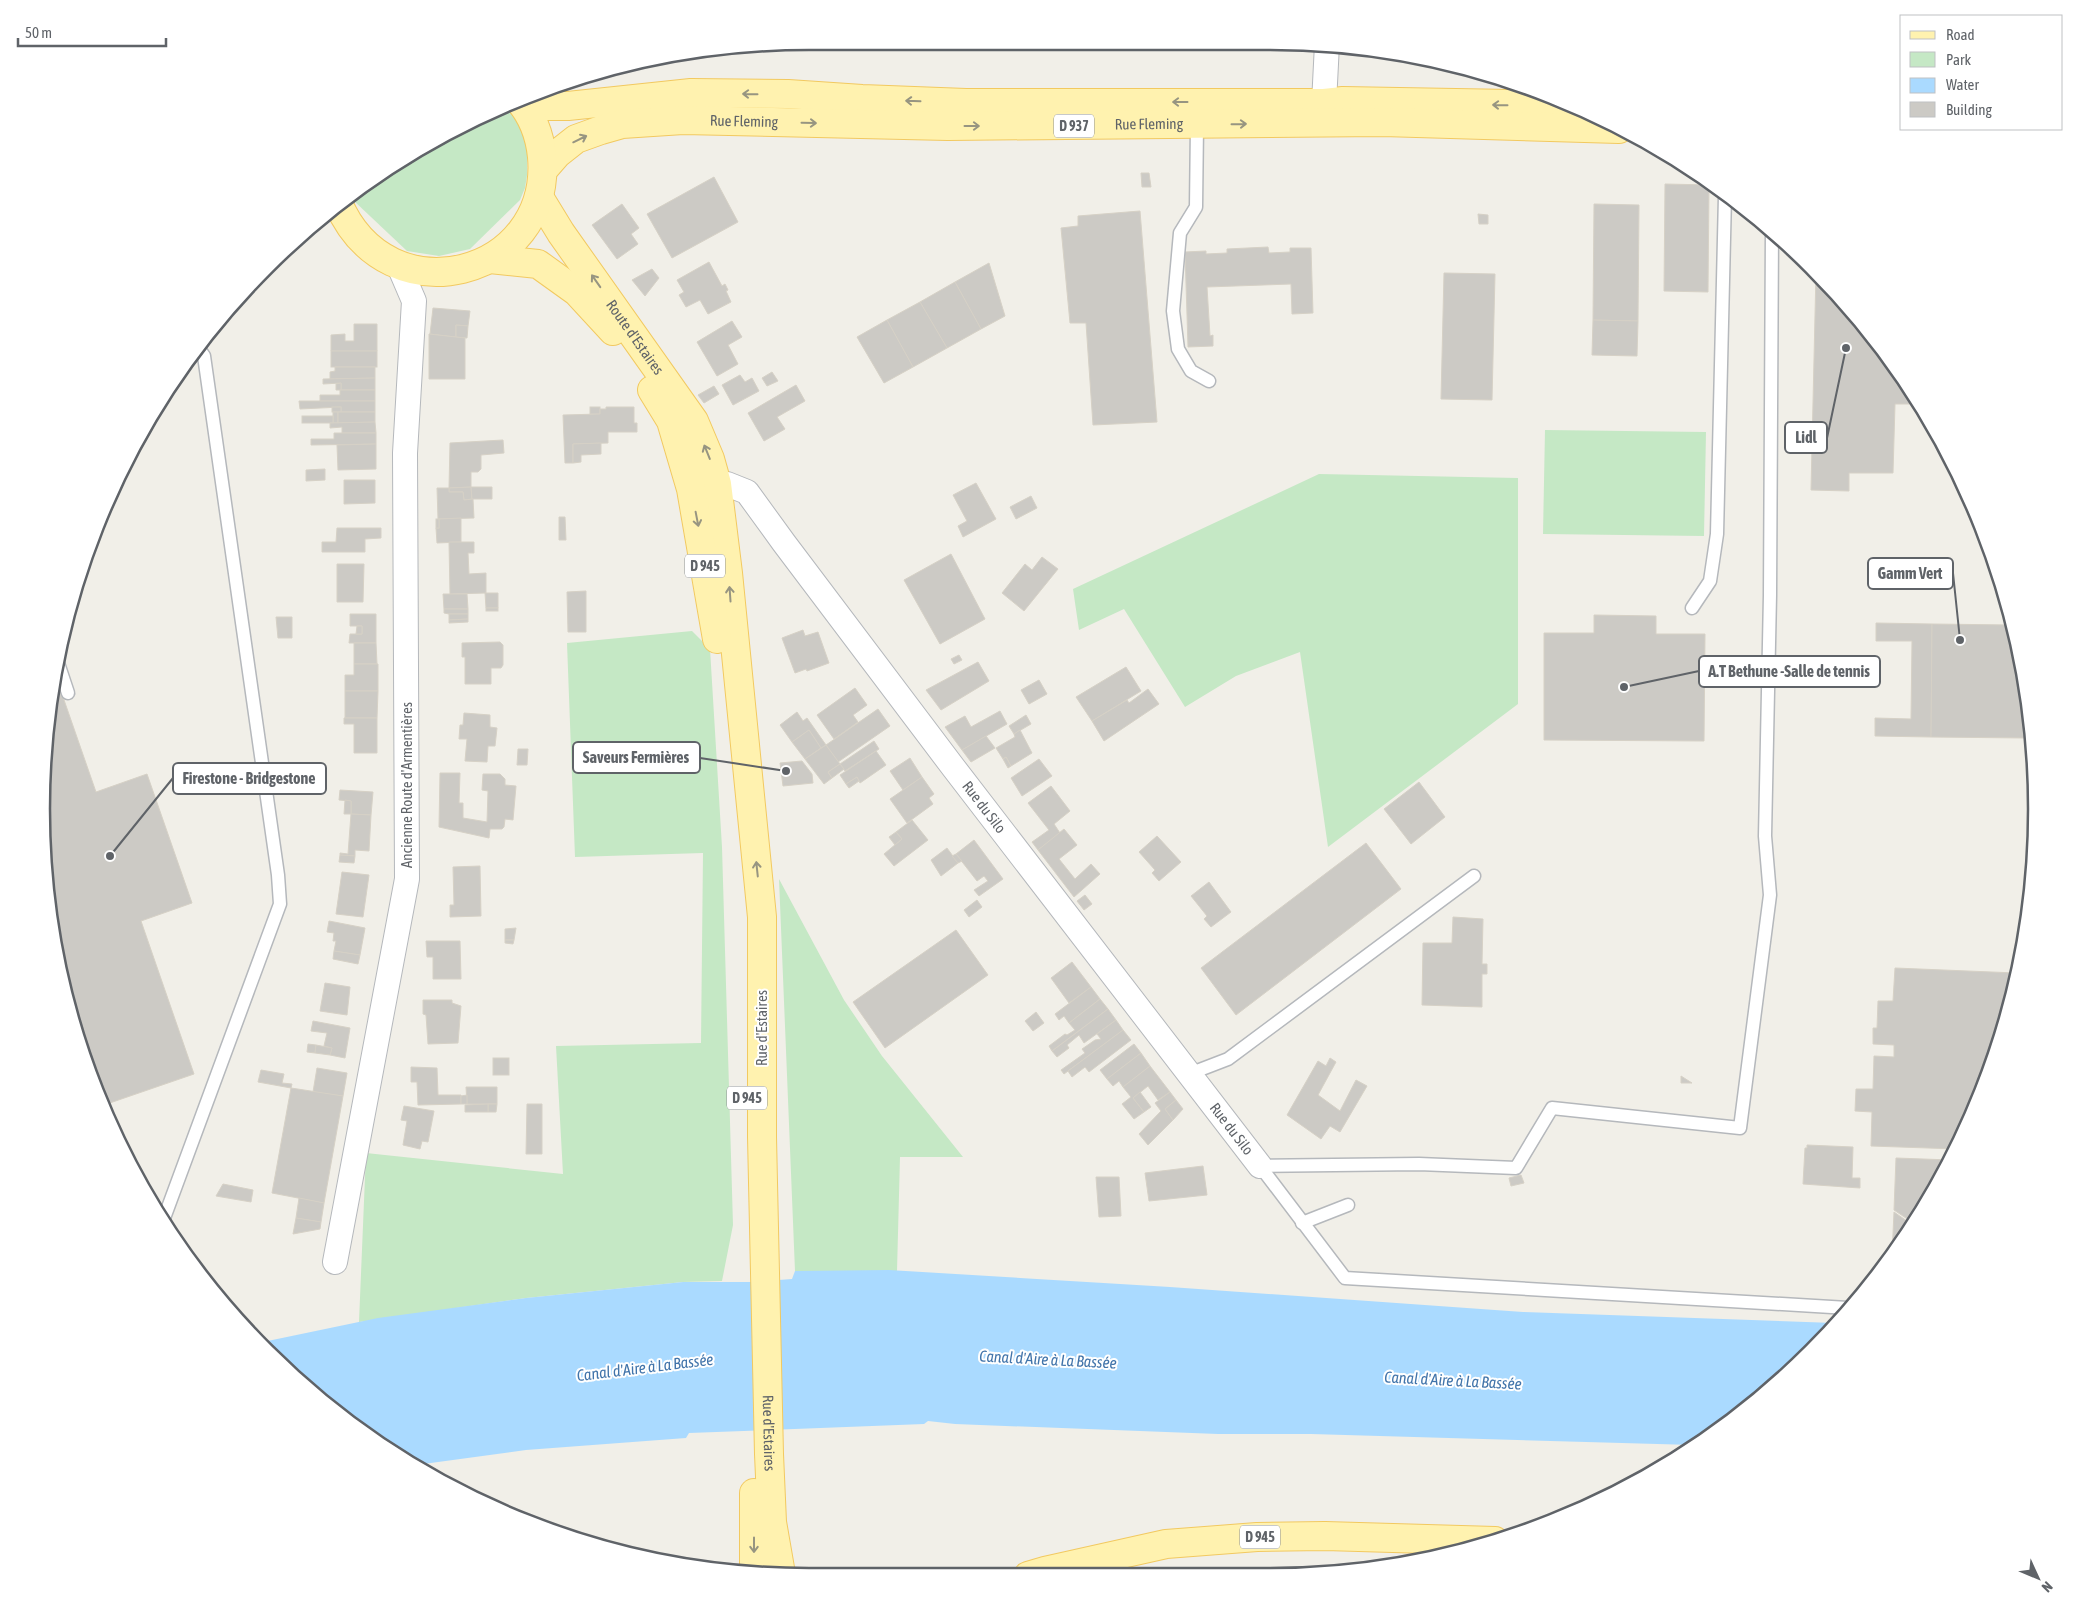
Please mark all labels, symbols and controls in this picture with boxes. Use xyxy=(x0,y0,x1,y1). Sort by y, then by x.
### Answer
scale bar xyxy=(18,15,165,47)
legend xyxy=(1900,15,2063,130)
text: 50 m xyxy=(25,24,52,41)
text: Road xyxy=(1946,26,1975,43)
text: Park xyxy=(1946,51,1971,68)
text: Water xyxy=(1946,76,1979,93)
one-way arrow xyxy=(743,89,759,99)
one-way arrow xyxy=(905,96,921,106)
one-way arrow xyxy=(1172,97,1188,107)
one-way arrow xyxy=(1492,100,1508,109)
text: Building xyxy=(1946,101,1992,118)
street label: Rue Fleming xyxy=(710,112,779,130)
road number: D 937 xyxy=(1054,114,1094,138)
street label: Rue Fleming xyxy=(1115,115,1184,132)
one-way arrow xyxy=(801,118,817,128)
one-way arrow xyxy=(1231,119,1247,129)
one-way arrow xyxy=(964,121,980,131)
one-way arrow xyxy=(572,134,587,144)
one-way arrow xyxy=(591,274,601,288)
street label: Route d'Estaires xyxy=(603,296,667,378)
callout: Lidl xyxy=(1785,422,1827,453)
text: Lidl xyxy=(1795,428,1818,446)
one-way arrow xyxy=(702,445,712,460)
one-way arrow xyxy=(692,511,702,527)
road number: D 945 xyxy=(685,554,725,578)
callout: Gamm Vert xyxy=(1868,558,1953,589)
text: Gamm Vert xyxy=(1878,564,1943,582)
one-way arrow xyxy=(725,586,734,602)
callout: A.T Bethune -Salle de tennis xyxy=(1699,656,1880,687)
text: A.T Bethune -Salle de tennis xyxy=(1707,662,1870,680)
street label: Ancienne Route d'Armentières xyxy=(398,702,415,868)
callout: Saveurs Fermières xyxy=(573,742,700,773)
text: Saveurs Fermières xyxy=(583,748,690,766)
callout: Firestone - Bridgestone xyxy=(173,763,326,794)
text: Firestone - Bridgestone xyxy=(182,769,316,787)
street label: Rue du Silo xyxy=(959,778,1010,836)
one-way arrow xyxy=(752,861,762,877)
street label: Rue d'Estaires xyxy=(753,990,770,1066)
road number: D 945 xyxy=(727,1086,767,1110)
street label: Rue du Silo xyxy=(1207,1099,1257,1158)
water label: Canal d'Aire à La Bassée xyxy=(979,1346,1117,1372)
water label: Canal d'Aire à La Bassée xyxy=(576,1350,714,1384)
water label: Canal d'Aire à La Bassée xyxy=(1384,1367,1522,1393)
street label: Rue d'Estaires xyxy=(760,1395,779,1471)
road number: D 945 xyxy=(1240,1525,1280,1548)
one-way arrow xyxy=(749,1536,759,1552)
north arrow xyxy=(2013,1553,2063,1603)
text: N xyxy=(2039,1579,2056,1596)

